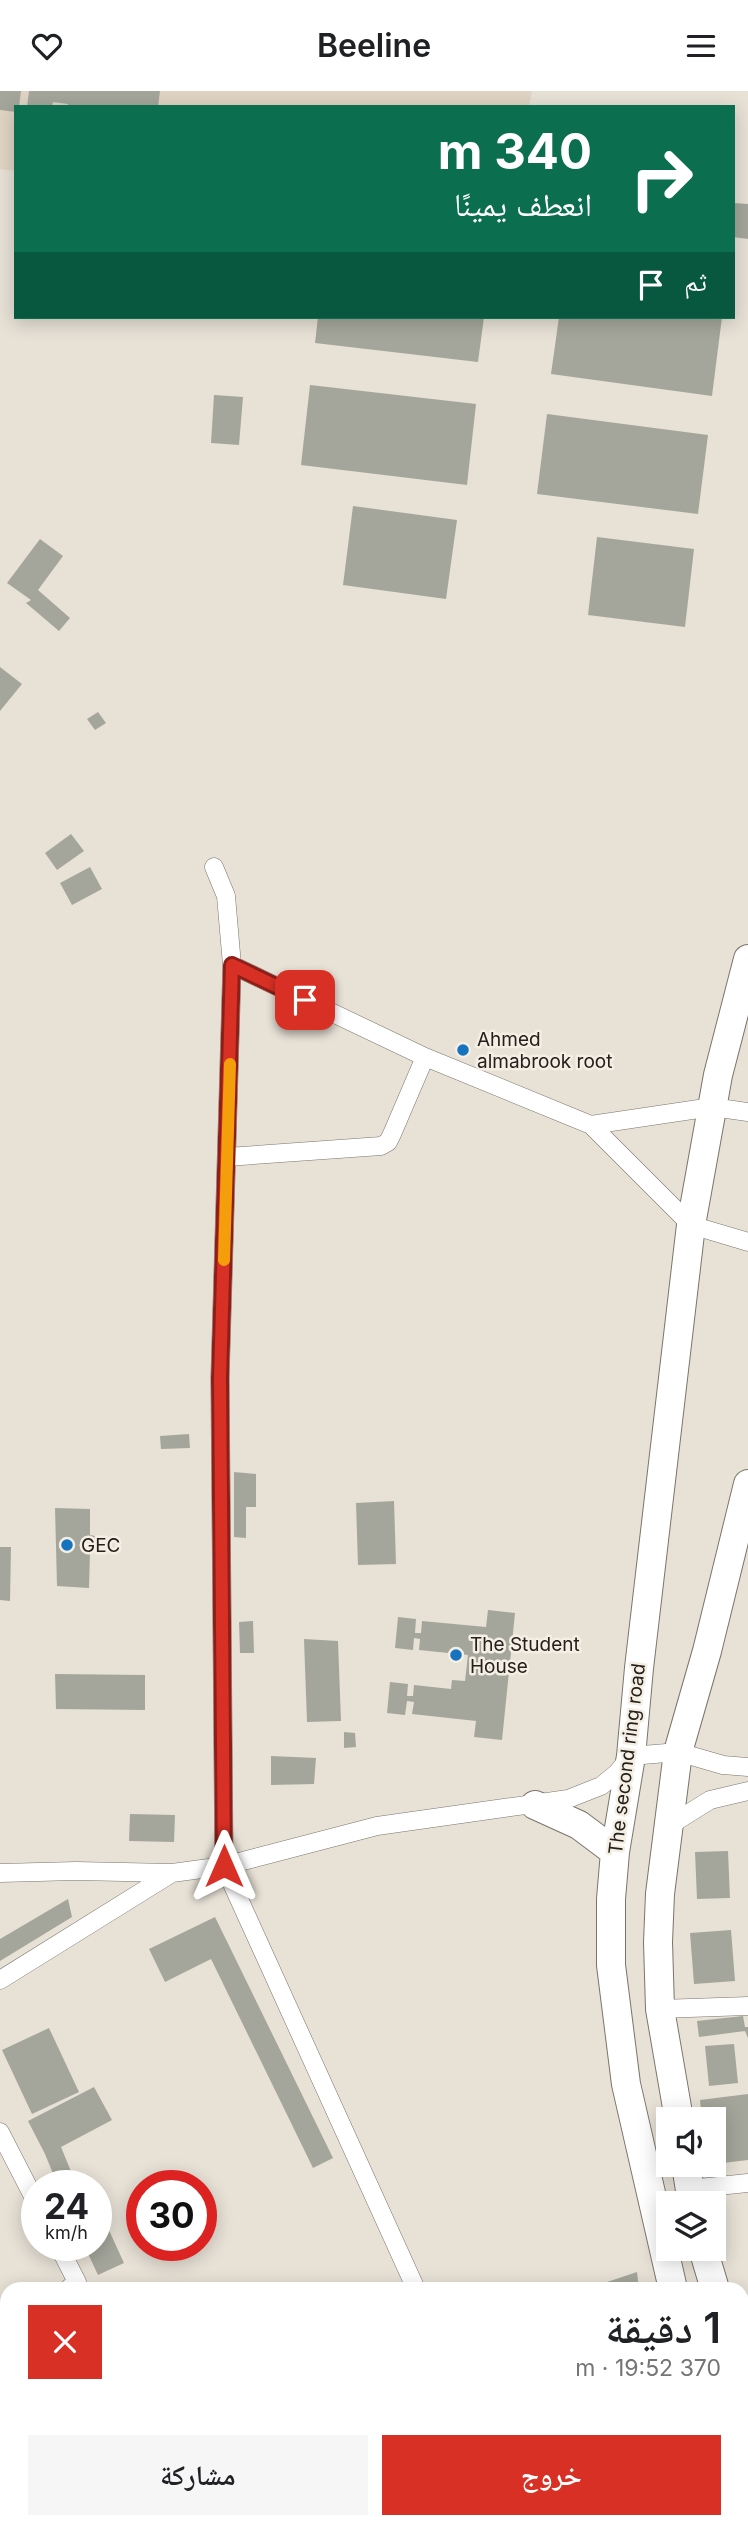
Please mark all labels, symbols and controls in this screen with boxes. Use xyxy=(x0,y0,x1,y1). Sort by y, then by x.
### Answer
text: Beeline xyxy=(317,26,431,65)
icon: heart xyxy=(28,27,66,65)
icon: menu xyxy=(682,27,720,65)
text: 340 m xyxy=(438,122,592,181)
icon: right xyxy=(616,133,707,224)
text: انعطف يمينًا xyxy=(454,185,592,224)
icon: arrive xyxy=(632,266,670,304)
text: ثم xyxy=(684,266,707,297)
pin xyxy=(275,970,335,1030)
icon: arrive xyxy=(286,981,324,1019)
place label: Ahmed almabrook root xyxy=(477,1028,612,1073)
marker: Ahmed almabrook root xyxy=(455,1042,471,1058)
place label: GEC xyxy=(81,1534,120,1557)
marker: GEC xyxy=(59,1537,75,1553)
place label: The Student House xyxy=(470,1633,580,1678)
marker: The Student House xyxy=(448,1647,464,1663)
street label: The second ring road xyxy=(604,1662,650,1856)
position arrow xyxy=(187,1829,261,1903)
map controls xyxy=(656,2107,726,2261)
button: sound xyxy=(656,2107,726,2177)
speed limit sign: 30 xyxy=(126,2170,217,2261)
text: 24 xyxy=(44,2185,89,2227)
button: layers xyxy=(656,2191,726,2261)
text: km/h xyxy=(45,2222,88,2243)
text: 1 دقيقة xyxy=(605,2302,721,2353)
button: close xyxy=(28,2305,102,2379)
text: 370 m · 19:52 xyxy=(575,2354,721,2382)
button: مشاركة xyxy=(28,2435,368,2515)
button: خروج xyxy=(382,2435,721,2515)

